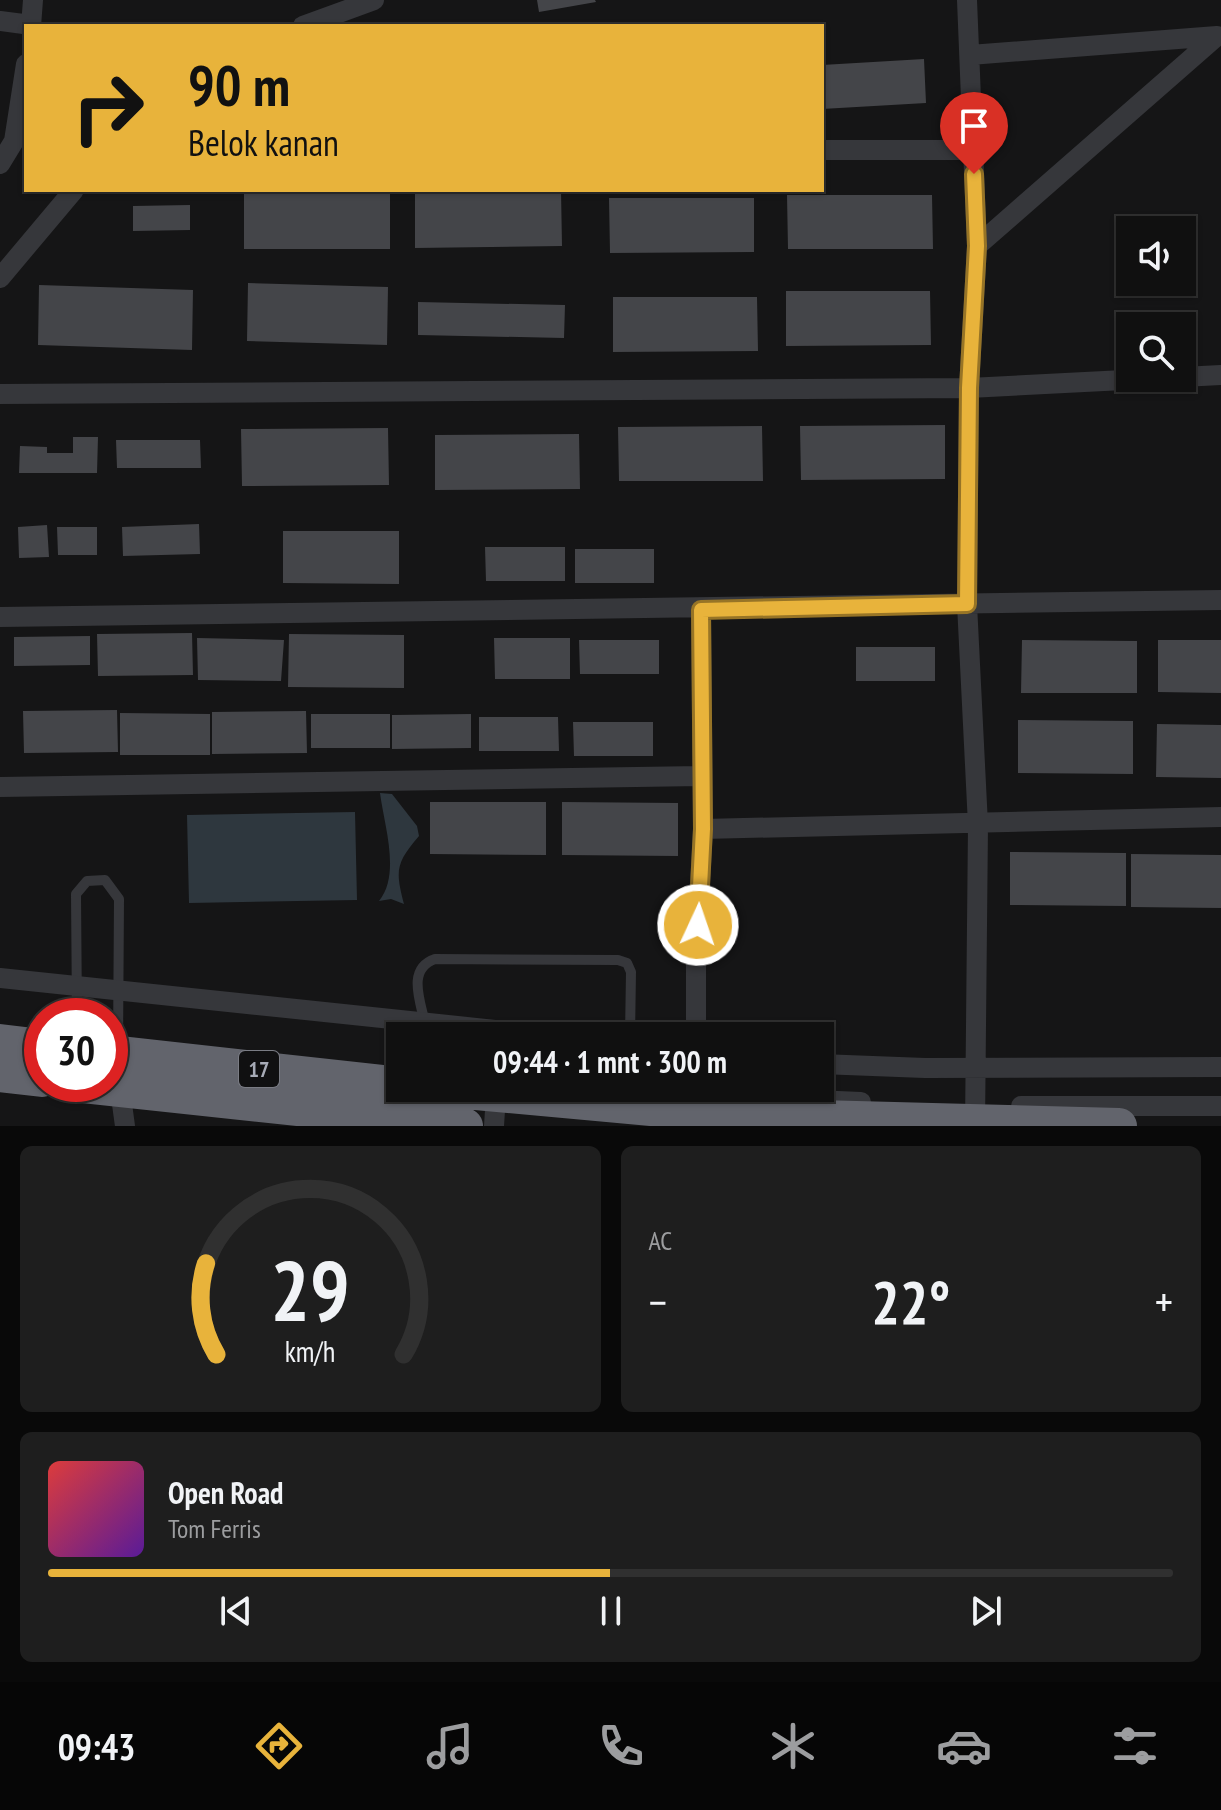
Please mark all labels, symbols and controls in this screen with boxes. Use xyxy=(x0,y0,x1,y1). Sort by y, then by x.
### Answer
text: 90 m xyxy=(188,49,290,121)
icon: right xyxy=(56,56,160,160)
pin xyxy=(940,92,1008,174)
icon: arrive xyxy=(952,104,996,148)
text: Belok kanan xyxy=(188,119,339,166)
map controls xyxy=(1116,216,1196,392)
button: sound xyxy=(1116,216,1196,296)
button: search xyxy=(1116,312,1196,392)
position arrow xyxy=(656,883,740,967)
speed limit sign: 30 xyxy=(24,998,128,1102)
text: 09:44 · 1 mnt · 300 m xyxy=(493,1042,727,1081)
road number: 17 xyxy=(239,1051,279,1087)
text: AC xyxy=(649,1224,672,1257)
text: 29 xyxy=(270,1236,350,1344)
text: 22° xyxy=(871,1263,950,1341)
text: − xyxy=(649,1273,667,1330)
text: + xyxy=(1155,1273,1173,1330)
text: km/h xyxy=(285,1333,336,1370)
text: Open Road xyxy=(168,1473,283,1512)
text: Tom Ferris xyxy=(168,1512,261,1545)
icon: previous xyxy=(214,1589,258,1633)
icon: pause xyxy=(589,1589,633,1633)
icon: next xyxy=(964,1589,1008,1633)
icon: directions xyxy=(251,1718,307,1774)
icon: music xyxy=(422,1718,478,1774)
icon: phone xyxy=(593,1718,649,1774)
icon: climate xyxy=(765,1718,821,1774)
icon: car xyxy=(936,1718,992,1774)
icon: filters xyxy=(1107,1718,1163,1774)
text: 09:43 xyxy=(58,1723,136,1770)

